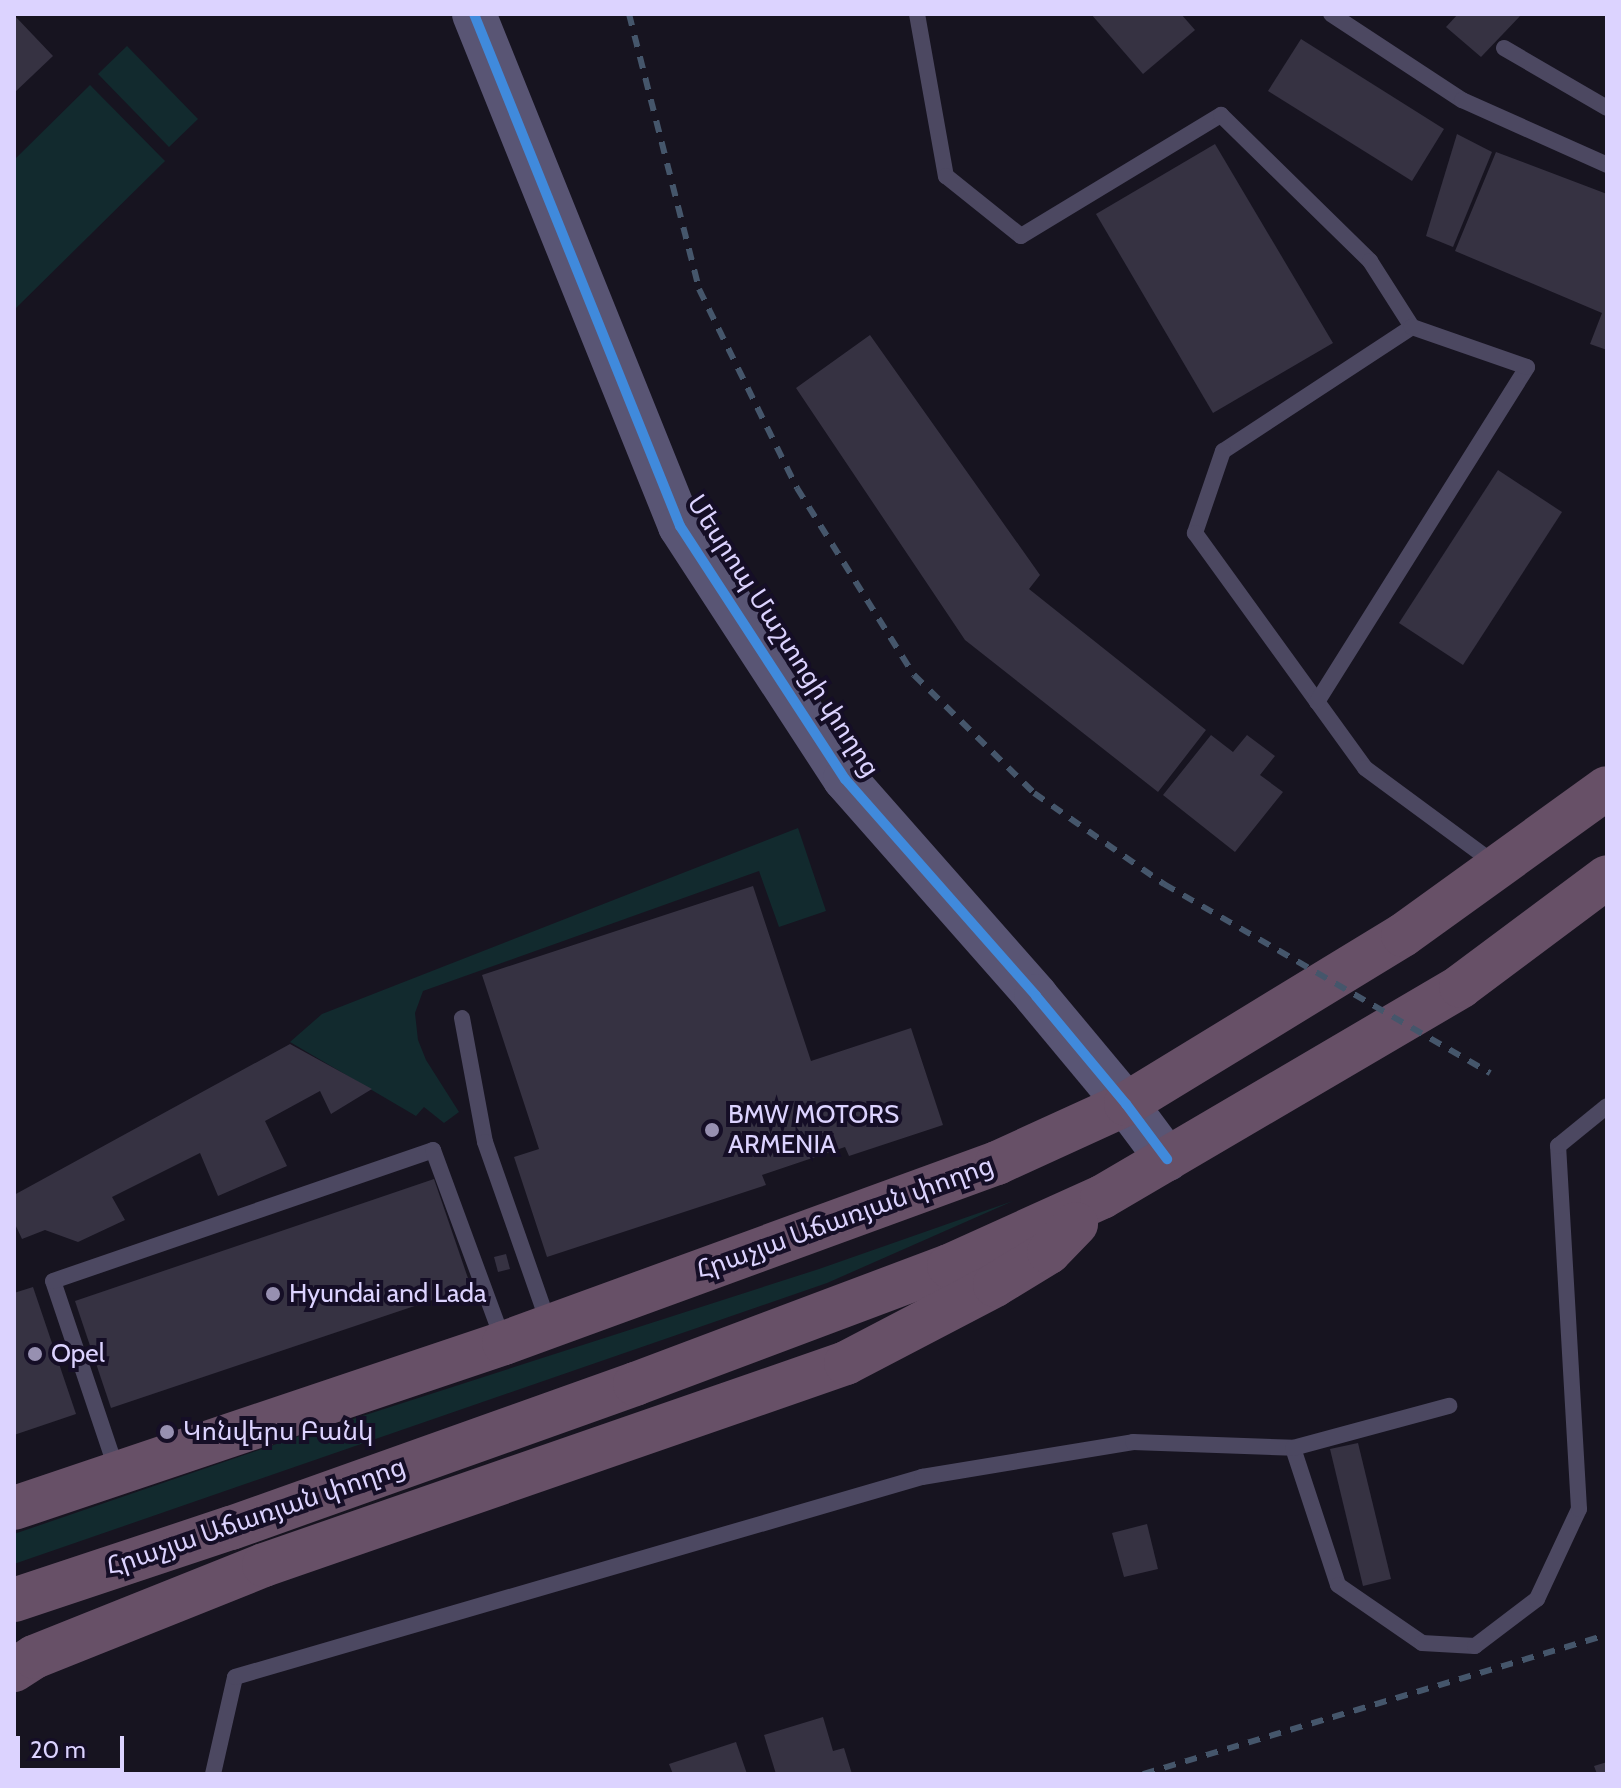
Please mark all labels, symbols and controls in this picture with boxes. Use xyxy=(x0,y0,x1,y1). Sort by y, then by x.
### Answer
street label: Մեսրոպ Մաշտոցի փողոց xyxy=(680,489,886,783)
place label: BMW MOTORS ARMENIA xyxy=(728,1099,899,1160)
marker: BMW MOTORS ARMENIA xyxy=(703,1121,721,1139)
street label: Հրաչյա Աճառյան փողոց xyxy=(692,1150,998,1286)
place label: Hyundai and Lada xyxy=(289,1278,486,1310)
marker: Hyundai and Lada xyxy=(264,1285,282,1303)
place label: Opel xyxy=(51,1338,105,1370)
marker: Opel xyxy=(26,1345,44,1363)
place label: Կոնվերս Բանկ xyxy=(183,1416,374,1448)
marker: Կոնվերս Բանկ xyxy=(158,1423,176,1441)
street label: Հրաչյա Աճառյան փողոց xyxy=(102,1451,410,1583)
scale bar xyxy=(20,1720,128,1770)
text: 20 m xyxy=(30,1735,86,1764)

